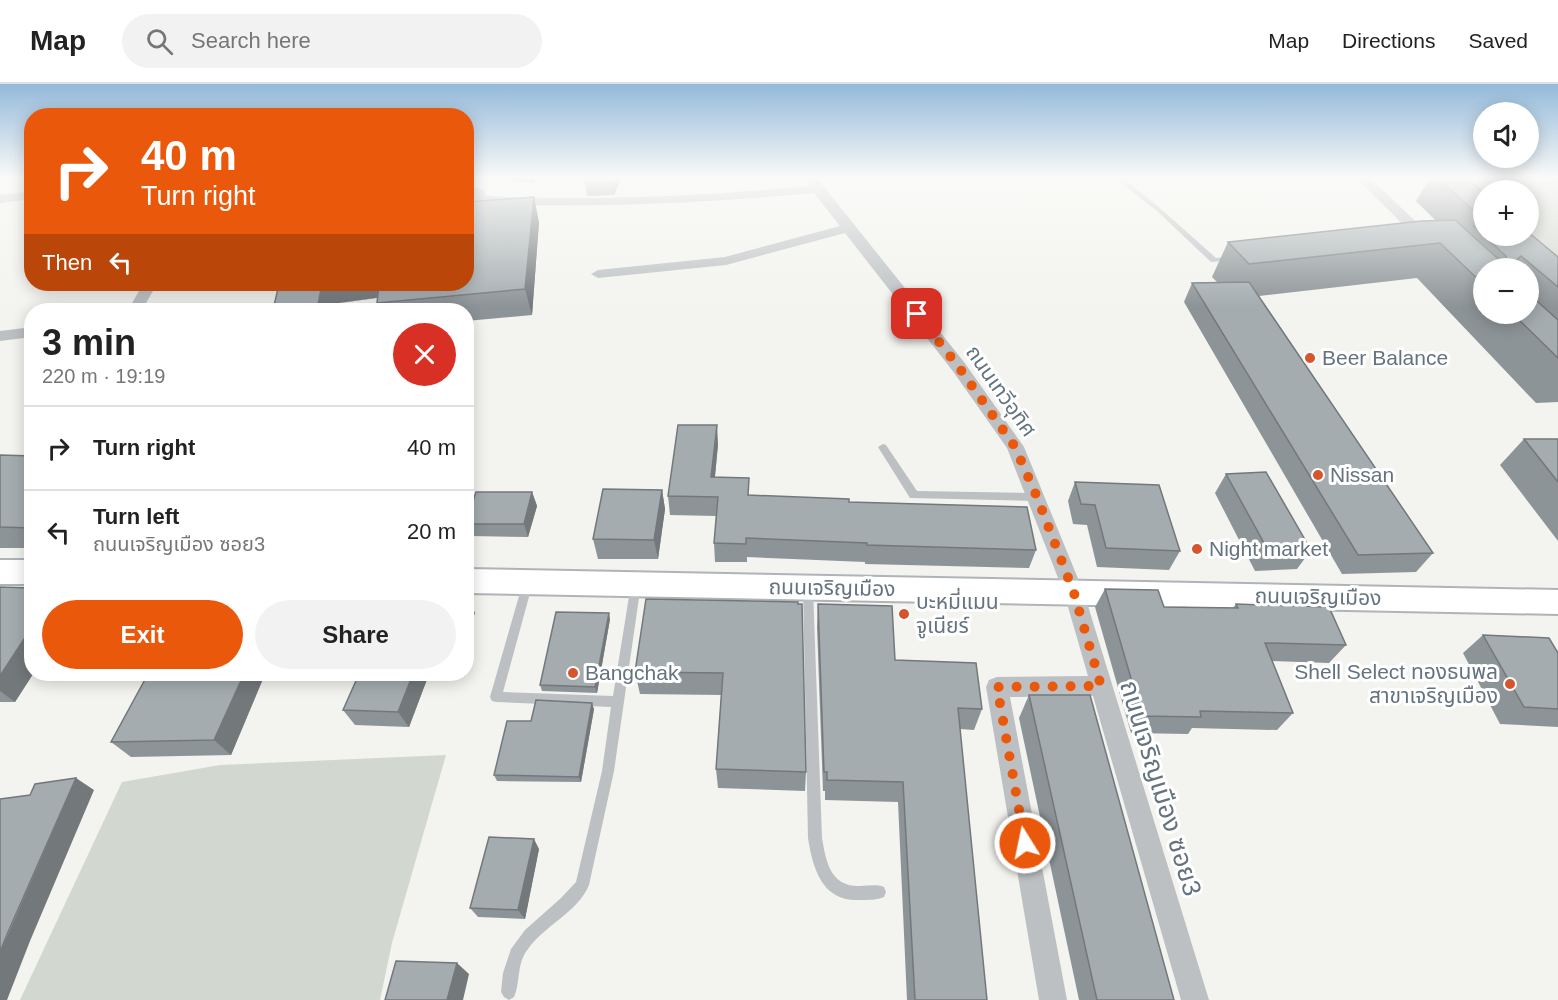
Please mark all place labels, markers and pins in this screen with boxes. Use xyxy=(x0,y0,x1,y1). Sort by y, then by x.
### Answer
pin xyxy=(891,288,942,339)
place label: Beer Balance xyxy=(1322,346,1448,369)
marker: Beer Balance xyxy=(1303,351,1317,365)
place label: Nissan xyxy=(1330,463,1394,486)
marker: Nissan xyxy=(1311,468,1325,482)
place label: Night market xyxy=(1209,537,1328,560)
marker: Night market xyxy=(1190,542,1204,556)
place label: บะหมี่แมน จูเนียร์ xyxy=(916,587,999,639)
marker: บะหมี่แมน จูเนียร์ xyxy=(897,607,911,621)
place label: Shell Select ทองธนพล สาขาเจริญเมือง xyxy=(1294,660,1498,707)
place label: Bangchak xyxy=(585,661,679,684)
marker: Bangchak xyxy=(566,666,580,680)
marker: Shell Select ทองธนพล สาขาเจริญเมือง xyxy=(1503,677,1517,691)

